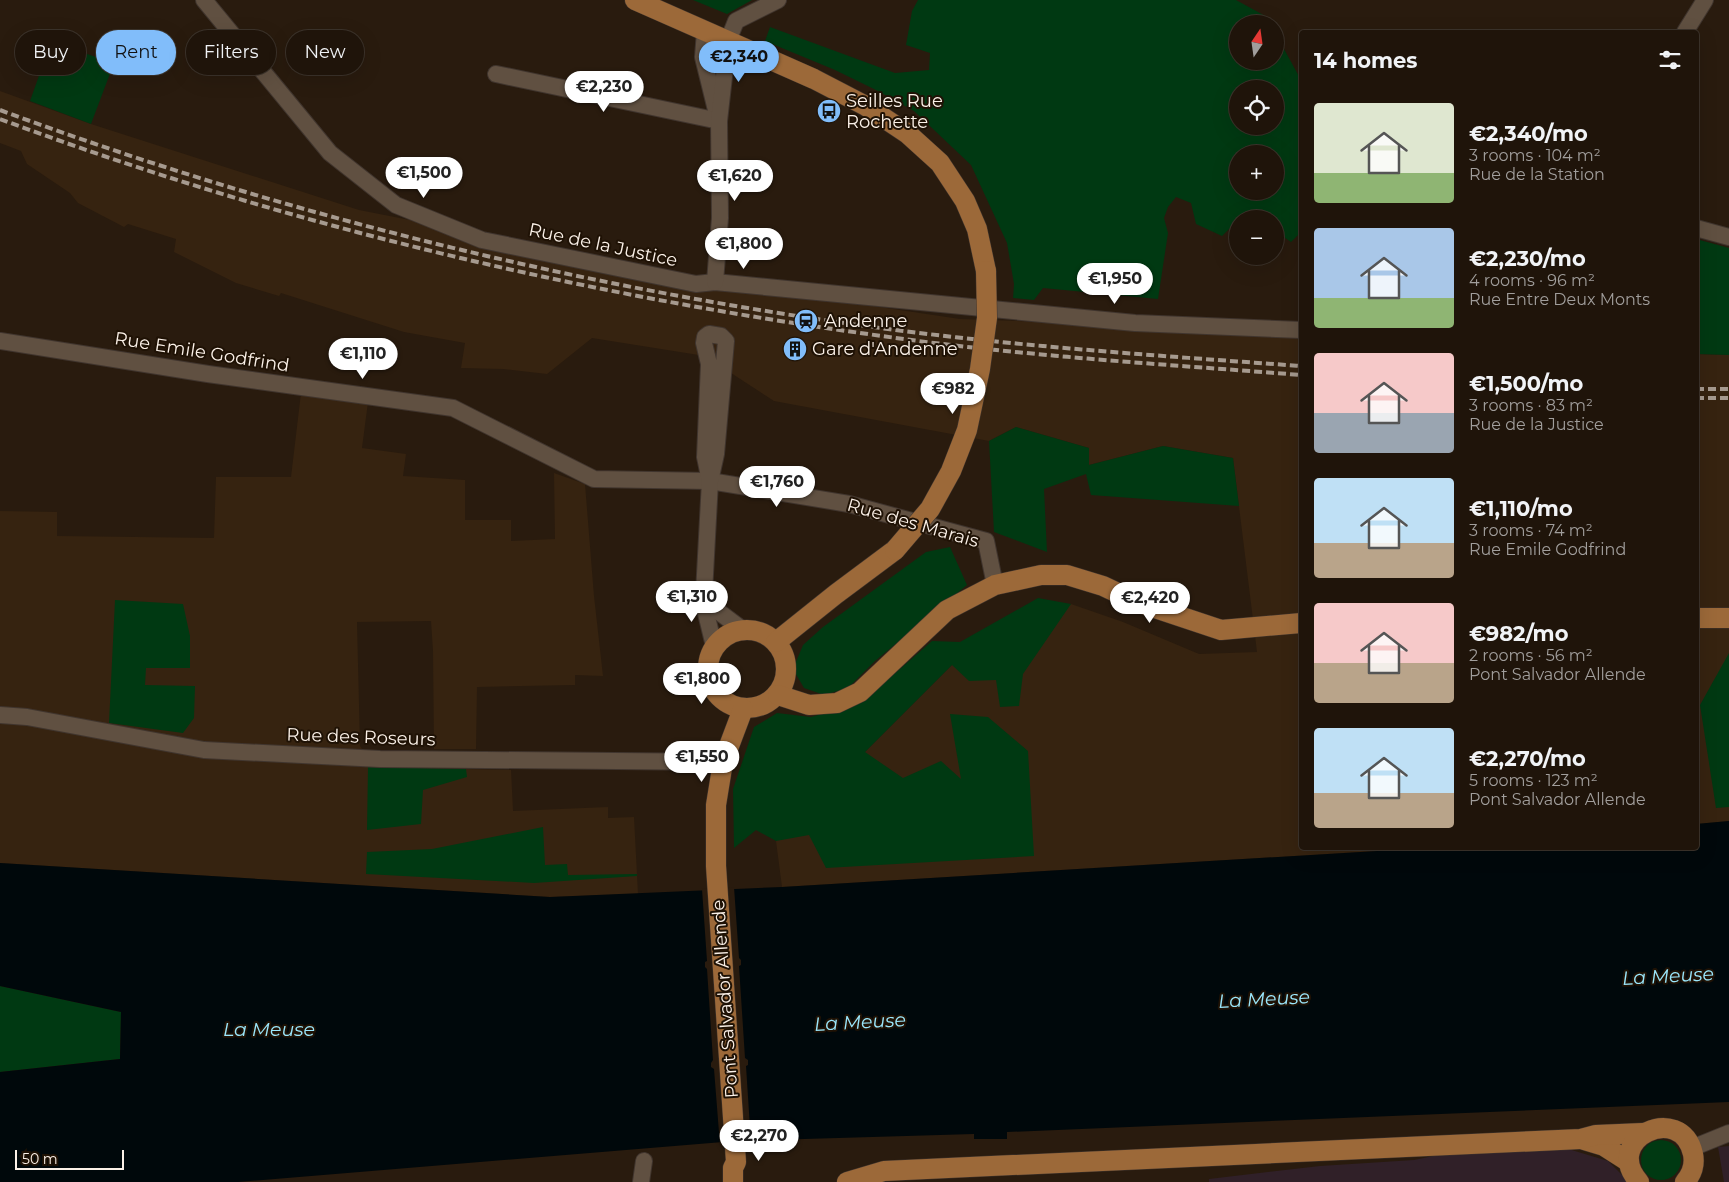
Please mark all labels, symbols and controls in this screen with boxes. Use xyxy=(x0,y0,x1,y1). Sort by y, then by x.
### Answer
north arrow xyxy=(1229,15,1284,70)
map controls xyxy=(1229,15,1284,265)
chip: Buy xyxy=(15,30,86,75)
chip: Rent xyxy=(96,30,176,75)
chip: Filters xyxy=(186,30,276,75)
chip: New xyxy=(286,30,364,75)
pin: €2,340 xyxy=(698,41,780,83)
icon: filters xyxy=(1656,46,1684,74)
text: €2,340 xyxy=(710,47,768,66)
text: 14 homes xyxy=(1314,48,1418,73)
pin: €2,230 xyxy=(563,70,645,113)
text: €2,230 xyxy=(576,77,632,96)
button: locate xyxy=(1229,80,1284,135)
place label: Seilles Rue Rochette xyxy=(846,90,943,133)
bus stop icon: Seilles Rue Rochette xyxy=(816,98,842,124)
text: €2,340/mo xyxy=(1469,121,1588,146)
icon: home xyxy=(1354,123,1414,183)
button: + xyxy=(1229,145,1284,200)
text: 3 rooms · 104 m² xyxy=(1469,146,1601,165)
pin: €1,500 xyxy=(383,156,465,199)
pin: €1,620 xyxy=(694,160,776,202)
text: €1,500 xyxy=(397,163,451,182)
text: Rue de la Station xyxy=(1469,165,1605,184)
text: €1,620 xyxy=(708,166,762,185)
button: − xyxy=(1229,210,1284,265)
street label: Rue de la Justice xyxy=(527,218,680,272)
pin: €1,800 xyxy=(703,228,785,270)
text: €1,800 xyxy=(716,234,772,253)
text: €2,230/mo xyxy=(1469,246,1586,271)
icon: home xyxy=(1354,248,1414,308)
pin: €1,950 xyxy=(1074,262,1156,305)
text: €1,950 xyxy=(1088,269,1142,288)
text: 4 rooms · 96 m² xyxy=(1469,271,1595,290)
text: Rue Entre Deux Monts xyxy=(1469,290,1650,309)
station icon: Andenne xyxy=(793,308,819,334)
place label: Andenne xyxy=(824,310,907,332)
street label: Rue Emile Godfrind xyxy=(113,327,291,377)
building icon: Gare d'Andenne xyxy=(782,336,808,362)
pin: €1,110 xyxy=(322,338,404,380)
place label: Gare d'Andenne xyxy=(812,338,958,360)
text: €1,110 xyxy=(340,344,386,363)
text: €1,500/mo xyxy=(1469,371,1583,396)
pin: €982 xyxy=(923,372,983,415)
icon: home xyxy=(1354,373,1414,433)
text: €982 xyxy=(931,379,975,398)
text: 3 rooms · 83 m² xyxy=(1469,396,1593,415)
text: Rue de la Justice xyxy=(1469,415,1604,434)
pin: €1,760 xyxy=(736,466,818,508)
text: €1,760 xyxy=(750,472,804,491)
street label: Rue des Marais xyxy=(845,494,982,552)
text: €1,110/mo xyxy=(1469,496,1573,521)
icon: home xyxy=(1354,498,1414,558)
text: 3 rooms · 74 m² xyxy=(1469,521,1593,540)
text: Rue Emile Godfrind xyxy=(1469,540,1626,559)
pin: €1,310 xyxy=(651,580,733,623)
pin: €2,420 xyxy=(1109,582,1191,624)
text: €1,310 xyxy=(667,587,717,606)
text: €2,420 xyxy=(1121,588,1179,607)
text: €982/mo xyxy=(1469,621,1568,646)
icon: home xyxy=(1354,623,1414,683)
text: 2 rooms · 56 m² xyxy=(1469,646,1593,665)
pin: €1,800 xyxy=(661,662,743,705)
text: Pont Salvador Allende xyxy=(1469,665,1646,684)
text: €1,800 xyxy=(674,669,730,688)
street label: Rue des Roseurs xyxy=(286,723,436,751)
pin: €1,550 xyxy=(661,740,743,783)
text: €2,270/mo xyxy=(1469,746,1586,771)
text: €1,550 xyxy=(675,747,729,766)
icon: home xyxy=(1354,748,1414,808)
text: 5 rooms · 123 m² xyxy=(1469,771,1598,790)
text: Pont Salvador Allende xyxy=(1469,790,1646,809)
street label: Pont Salvador Allende xyxy=(707,899,743,1099)
water label: La Meuse xyxy=(1621,962,1715,990)
water label: La Meuse xyxy=(1217,985,1311,1013)
water label: La Meuse xyxy=(813,1008,907,1036)
water label: La Meuse xyxy=(223,1018,315,1041)
pin: €2,270 xyxy=(718,1120,800,1162)
text: €2,270 xyxy=(731,1126,787,1145)
scale bar xyxy=(15,1147,124,1170)
text: 50 m xyxy=(22,1150,58,1168)

